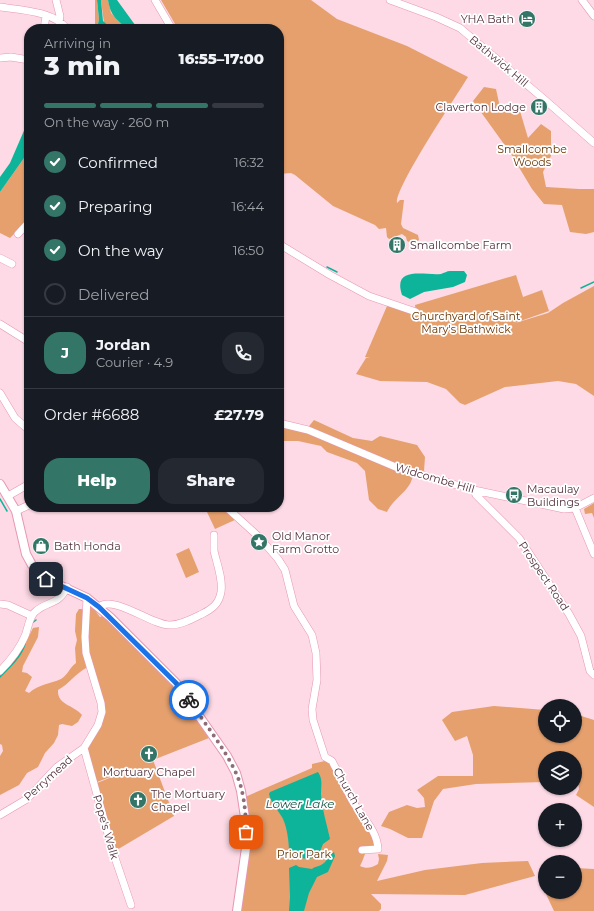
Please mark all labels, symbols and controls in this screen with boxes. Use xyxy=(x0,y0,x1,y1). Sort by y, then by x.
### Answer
hotel icon: YHA Bath xyxy=(517,9,537,29)
place label: YHA Bath xyxy=(461,12,514,26)
street label: Bathwick Hill xyxy=(467,32,531,90)
text: Arriving in xyxy=(44,35,111,51)
text: 16:55–17:00 xyxy=(179,49,264,68)
text: 3 min xyxy=(44,50,121,82)
building icon: Claverton Lodge xyxy=(529,97,549,117)
place label: Claverton Lodge xyxy=(435,100,526,114)
text: On the way · 260 m xyxy=(44,114,169,130)
park label: Smallcombe Woods xyxy=(497,142,567,169)
icon: check xyxy=(44,151,66,173)
text: Confirmed xyxy=(78,153,158,172)
text: 16:32 xyxy=(234,154,264,170)
icon: check xyxy=(44,195,66,217)
text: Preparing xyxy=(78,197,153,216)
text: 16:44 xyxy=(231,198,264,214)
building icon: Smallcombe Farm xyxy=(387,235,407,255)
place label: Smallcombe Farm xyxy=(410,238,512,252)
icon: check xyxy=(44,239,66,261)
text: On the way xyxy=(78,241,163,260)
text: 16:50 xyxy=(233,242,264,258)
text: Delivered xyxy=(78,285,150,304)
park label: Churchyard of Saint Mary's Bathwick xyxy=(412,309,521,336)
button: phone xyxy=(222,332,264,374)
text: Jordan xyxy=(96,335,150,354)
text: J xyxy=(61,343,69,362)
text: Courier · 4.9 xyxy=(96,354,173,370)
text: Order #6688 xyxy=(44,405,139,424)
text: £27.79 xyxy=(214,405,264,424)
button: Help xyxy=(44,458,150,504)
button: Share xyxy=(158,458,264,504)
street label: Widcombe Hill xyxy=(394,460,476,496)
place label: Macaulay Buildings xyxy=(527,482,580,509)
bus stop icon: Macaulay Buildings xyxy=(504,485,524,505)
place label: Old Manor Farm Grotto xyxy=(272,529,339,556)
place icon: Old Manor Farm Grotto xyxy=(249,532,269,552)
shop icon: Bath Honda xyxy=(31,536,51,556)
place label: Bath Honda xyxy=(54,539,121,553)
street label: Prospect Road xyxy=(516,539,572,613)
pin xyxy=(29,562,63,596)
icon: home xyxy=(35,568,57,590)
courier xyxy=(169,680,209,720)
icon: bike xyxy=(178,689,200,711)
map controls xyxy=(538,699,582,899)
button: locate xyxy=(538,699,582,743)
church icon: Mortuary Chapel xyxy=(139,744,159,764)
button: layers xyxy=(538,751,582,795)
street label: Perrymead xyxy=(21,752,75,804)
place label: Mortuary Chapel xyxy=(103,765,195,779)
street label: Church Lane xyxy=(330,765,378,833)
place label: The Mortuary Chapel xyxy=(151,787,225,814)
church icon: The Mortuary Chapel xyxy=(128,790,148,810)
street label: Pope's Walk xyxy=(90,793,122,861)
water label: Lower Lake xyxy=(265,796,335,811)
button: + xyxy=(538,803,582,847)
pin xyxy=(229,815,263,849)
icon: bag xyxy=(235,821,257,843)
park label: Prior Park xyxy=(277,847,332,861)
button: − xyxy=(538,855,582,899)

